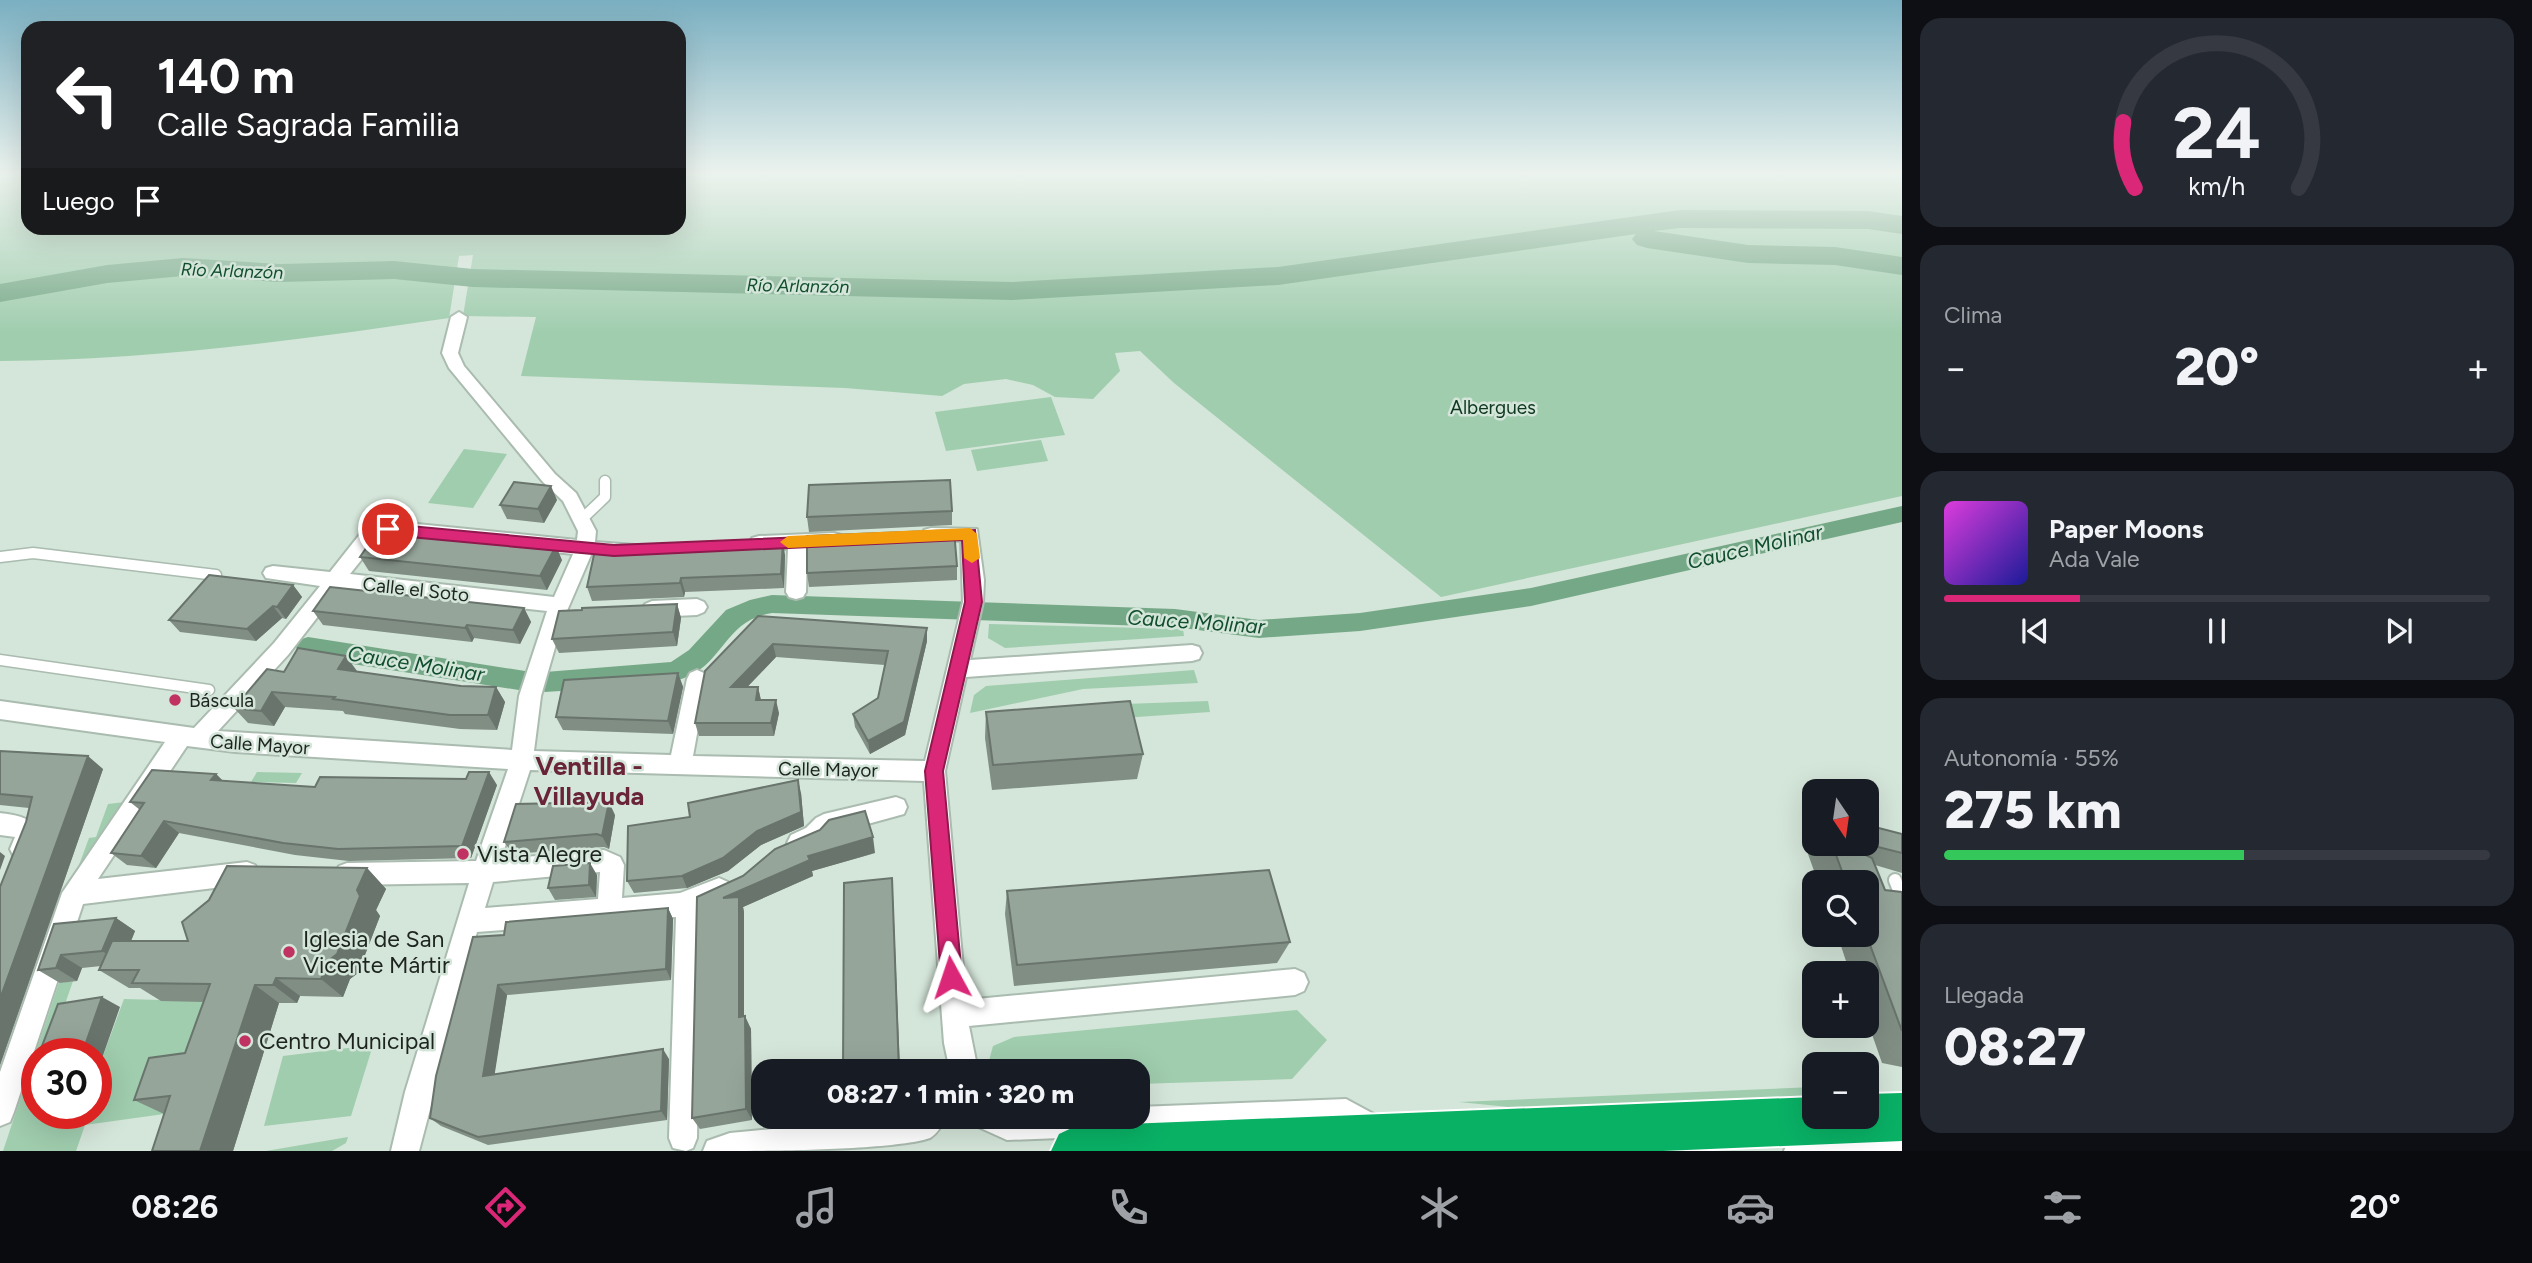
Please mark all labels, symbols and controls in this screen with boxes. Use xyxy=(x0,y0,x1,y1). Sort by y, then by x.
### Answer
text: 140 m xyxy=(157,46,295,105)
icon: left xyxy=(42,49,133,140)
text: 24 xyxy=(2173,90,2261,177)
text: Calle Sagrada Familia xyxy=(157,106,460,144)
text: km/h xyxy=(2188,171,2246,201)
icon: arrive xyxy=(129,182,167,220)
text: Luego xyxy=(42,185,115,217)
water label: Río Arlanzón xyxy=(180,258,284,284)
water label: Río Arlanzón xyxy=(746,274,850,298)
text: Clima xyxy=(1944,301,2002,329)
text: 20° xyxy=(2175,336,2259,398)
text: − xyxy=(1944,345,1968,391)
text: + xyxy=(2466,345,2490,391)
park label: Albergues xyxy=(1450,396,1536,419)
pin xyxy=(358,499,418,559)
icon: arrive xyxy=(369,510,407,548)
text: Paper Moons xyxy=(2049,513,2204,545)
water label: Cauce Molinar xyxy=(1685,519,1826,574)
text: Ada Vale xyxy=(2049,545,2140,573)
street label: Calle el Soto xyxy=(362,572,470,607)
water label: Cauce Molinar xyxy=(1126,604,1267,639)
icon: previous xyxy=(2016,612,2054,650)
icon: pause xyxy=(2198,612,2236,650)
icon: next xyxy=(2380,612,2418,650)
water label: Cauce Molinar xyxy=(346,640,487,687)
place label: Báscula xyxy=(189,689,254,712)
marker: Báscula xyxy=(167,692,183,708)
street label: Calle Mayor xyxy=(209,730,311,759)
text: Autonomía · 55% xyxy=(1944,744,2119,772)
district label: Ventilla - Villayuda xyxy=(534,750,644,812)
street label: Calle Mayor xyxy=(778,757,879,782)
north arrow xyxy=(1802,779,1880,856)
map controls xyxy=(1802,779,1879,1129)
text: 275 km xyxy=(1944,779,2121,841)
place label: Vista Alegre xyxy=(477,840,602,868)
marker: Vista Alegre xyxy=(455,846,471,862)
button: search xyxy=(1802,870,1879,947)
place label: Iglesia de San Vicente Mártir xyxy=(303,925,450,979)
position arrow xyxy=(914,940,988,1014)
marker: Iglesia de San Vicente Mártir xyxy=(281,944,297,960)
button: + xyxy=(1802,961,1879,1038)
text: Llegada xyxy=(1944,981,2024,1009)
text: 08:27 xyxy=(1944,1016,2086,1078)
place label: Centro Municipal xyxy=(259,1027,435,1055)
marker: Centro Municipal xyxy=(237,1033,253,1049)
speed limit sign: 30 xyxy=(21,1038,112,1129)
button: − xyxy=(1802,1052,1879,1129)
text: 08:27 · 1 min · 320 m xyxy=(827,1078,1074,1110)
icon: directions xyxy=(481,1183,530,1232)
icon: music xyxy=(792,1183,841,1232)
icon: phone xyxy=(1104,1183,1153,1232)
icon: climate xyxy=(1415,1183,1464,1232)
icon: car xyxy=(1726,1183,1775,1232)
icon: filters xyxy=(2038,1183,2087,1232)
text: 08:26 xyxy=(131,1188,218,1226)
text: 20° xyxy=(2349,1188,2401,1226)

